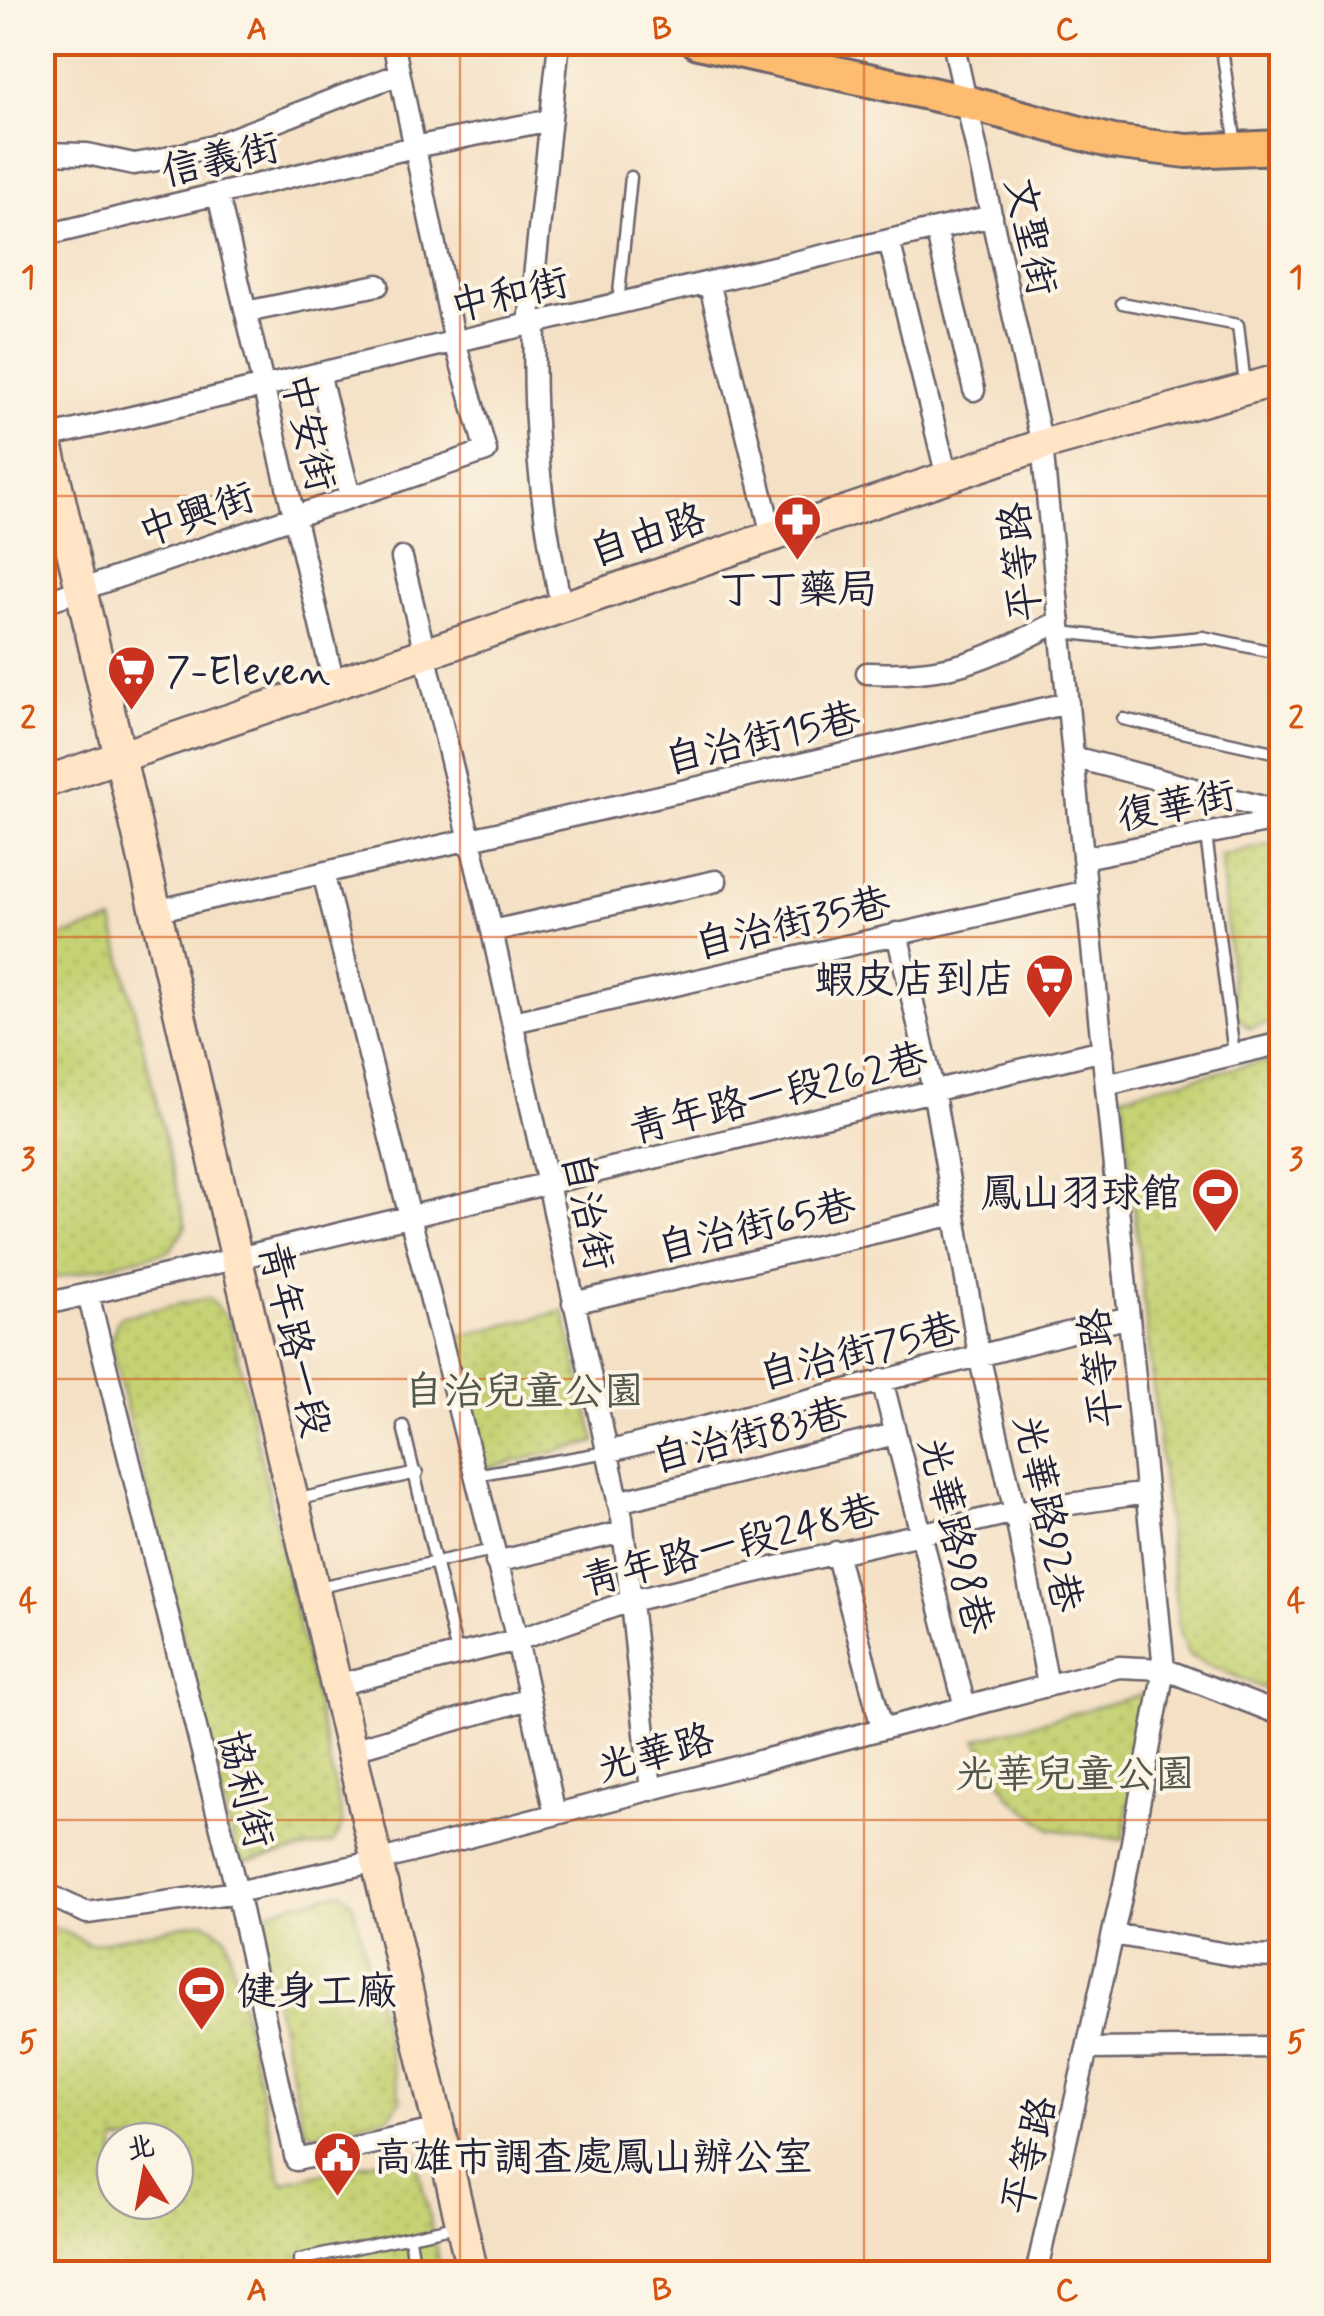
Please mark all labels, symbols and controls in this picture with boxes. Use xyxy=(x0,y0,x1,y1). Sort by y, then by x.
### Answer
text: A xyxy=(247,9,267,51)
text: B xyxy=(652,9,672,51)
text: C xyxy=(1056,9,1079,51)
street label: 信義街 xyxy=(156,122,285,200)
street label: 文聖街 xyxy=(991,173,1067,301)
text: 1 xyxy=(21,257,35,299)
street label: 中和街 xyxy=(445,257,574,335)
text: 1 xyxy=(1289,257,1303,299)
street label: 中安街 xyxy=(268,368,346,497)
street label: 中興街 xyxy=(132,472,262,560)
street label: 自由路 xyxy=(583,494,713,580)
pharmacy icon: 丁丁藥局 xyxy=(772,494,824,562)
street label: 平等路 xyxy=(990,499,1054,624)
place label: 丁丁藥局 xyxy=(718,565,878,617)
supermarket icon: 7-Eleven xyxy=(105,644,157,712)
place label: 7-Eleven xyxy=(166,647,330,699)
street label: 自治街15巷 xyxy=(660,692,866,788)
text: 2 xyxy=(20,698,36,740)
text: 2 xyxy=(1288,698,1304,740)
street label: 復華街 xyxy=(1113,770,1240,844)
street label: 自治街35巷 xyxy=(690,877,896,973)
supermarket icon: 蝦皮店到店 xyxy=(1024,952,1076,1020)
place label: 蝦皮店到店 xyxy=(815,955,1015,1007)
street label: 青年路一段262巷 xyxy=(624,1033,933,1157)
text: 3 xyxy=(21,1139,36,1181)
text: 3 xyxy=(1289,1139,1304,1181)
street label: 自治街 xyxy=(548,1148,624,1276)
sports icon: 鳳山羽球館 xyxy=(1190,1166,1242,1234)
place label: 鳳山羽球館 xyxy=(981,1169,1181,1221)
street label: 自治街65巷 xyxy=(653,1180,861,1276)
street label: 青年路一段 xyxy=(245,1236,341,1443)
street label: 自治街75巷 xyxy=(754,1303,966,1403)
street label: 平等路 xyxy=(1070,1305,1134,1430)
park label: 自治兒童公園 xyxy=(404,1367,644,1419)
street label: 自治街83巷 xyxy=(647,1388,853,1486)
street label: 光華路92巷 xyxy=(1000,1410,1092,1617)
street label: 光華路98巷 xyxy=(904,1432,1004,1640)
street label: 青年路一段248巷 xyxy=(576,1485,885,1609)
text: 4 xyxy=(19,1581,38,1623)
text: 4 xyxy=(1287,1581,1306,1623)
street label: 光華路 xyxy=(591,1714,720,1796)
street label: 協利街 xyxy=(204,1725,284,1854)
park label: 光華兒童公園 xyxy=(955,1750,1195,1802)
sports icon: 健身工廠 xyxy=(176,1964,228,2032)
place label: 健身工廠 xyxy=(237,1967,397,2019)
text: 5 xyxy=(18,2022,38,2064)
text: 5 xyxy=(1286,2022,1306,2064)
street label: 平等路 xyxy=(992,2091,1070,2220)
north arrow xyxy=(95,2121,195,2221)
text: 北 xyxy=(123,2128,158,2170)
public building icon: 高雄市調查處鳳山辦公室 xyxy=(312,2130,364,2198)
place label: 高雄市調查處鳳山辦公室 xyxy=(373,2133,813,2185)
text: A xyxy=(247,2270,267,2312)
text: B xyxy=(652,2270,672,2312)
text: C xyxy=(1056,2270,1079,2312)

